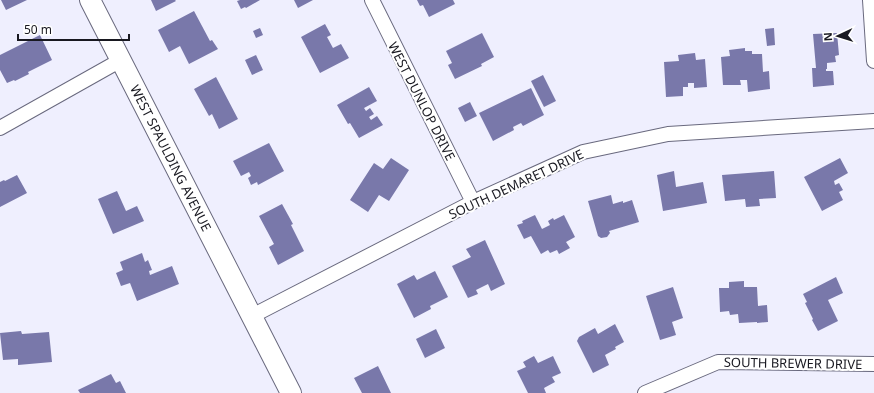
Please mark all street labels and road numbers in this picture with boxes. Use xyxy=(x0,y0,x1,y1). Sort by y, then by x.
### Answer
street label: WEST DUNLOP DRIVE xyxy=(384,39,460,163)
street label: WEST SPAULDING AVENUE xyxy=(126,82,216,234)
street label: SOUTH DEMARET DRIVE xyxy=(446,145,586,223)
street label: SOUTH BREWER DRIVE xyxy=(724,353,862,373)

